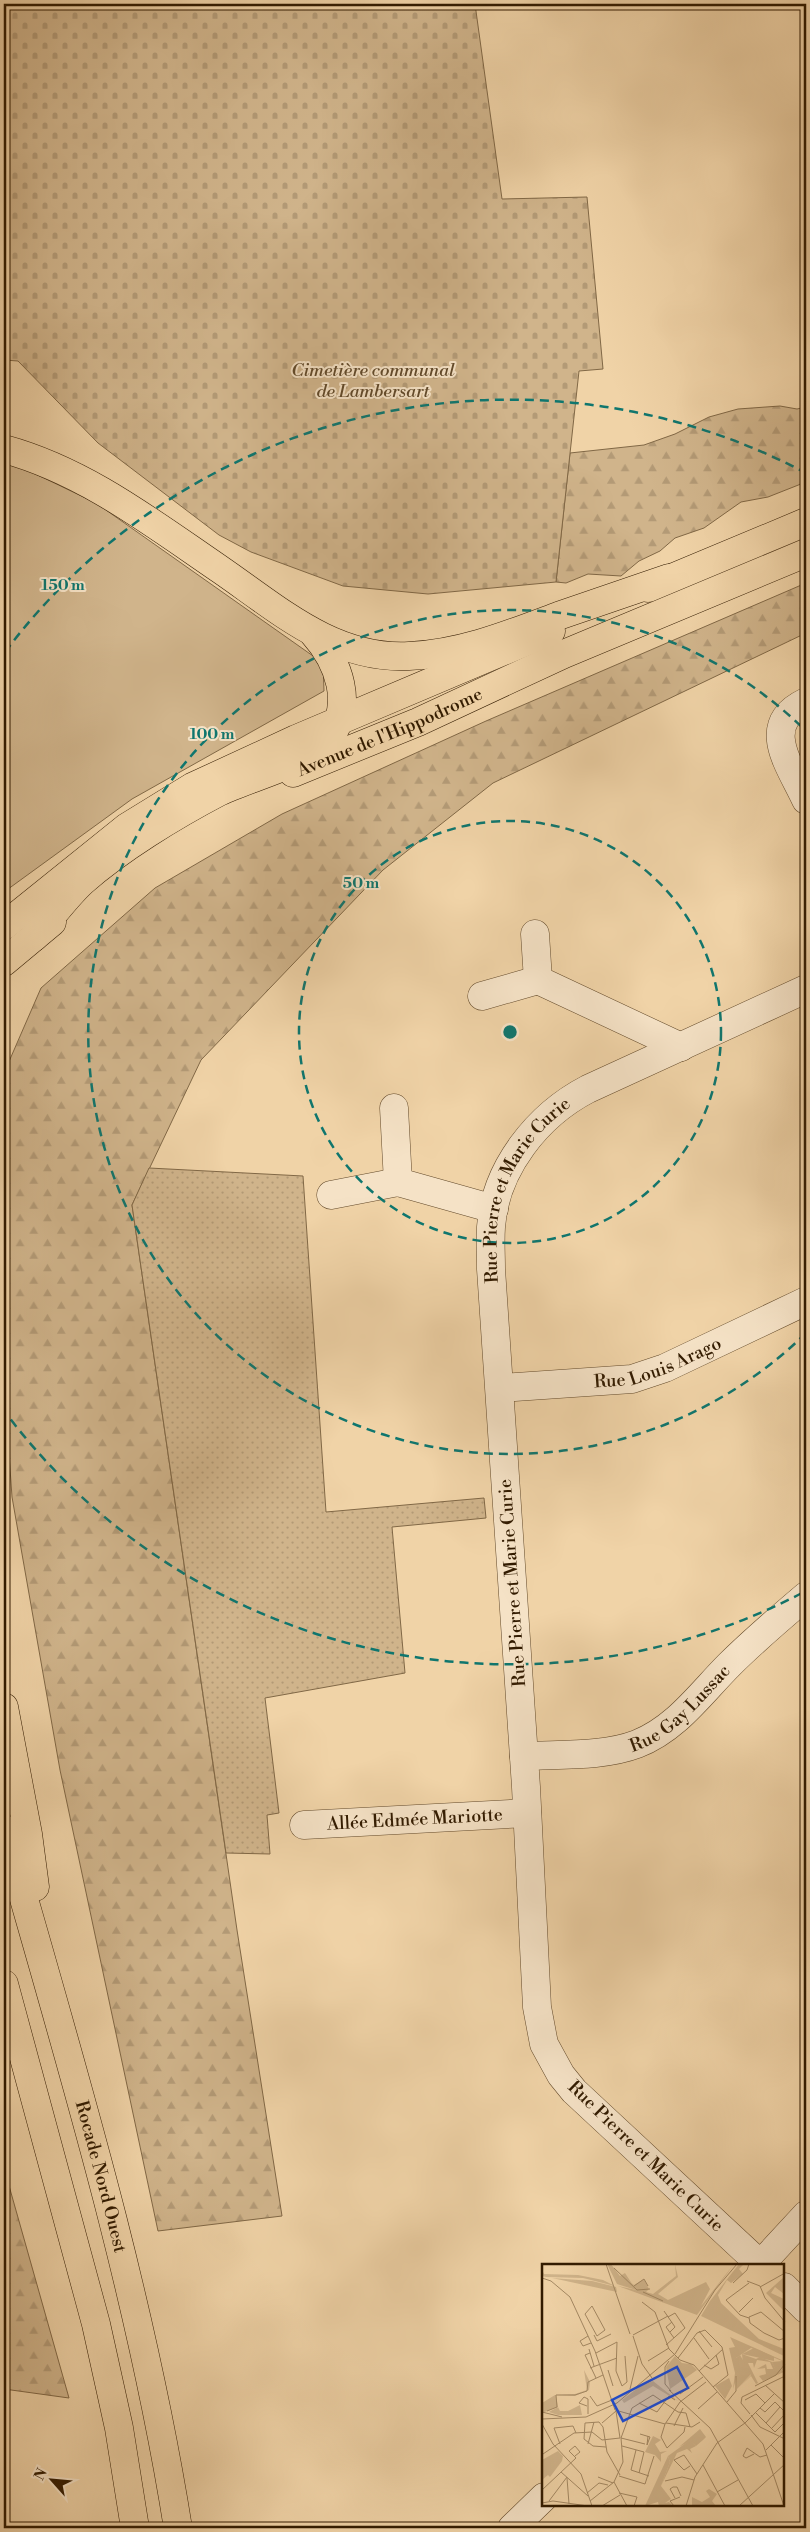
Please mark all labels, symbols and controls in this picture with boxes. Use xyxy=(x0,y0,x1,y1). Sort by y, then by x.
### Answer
park label: Cimetière communal de Lambersart xyxy=(291,359,455,403)
text: 150 m xyxy=(41,576,85,595)
street label: Avenue de l'Hippodrome xyxy=(293,683,486,783)
text: 100 m xyxy=(190,725,235,744)
text: 50 m xyxy=(343,874,379,893)
centre of rings xyxy=(501,1023,519,1041)
street label: Rue Pierre et Marie Curie xyxy=(480,1092,575,1284)
street label: Rue Louis Arago xyxy=(593,1332,725,1394)
street label: Rue Pierre et Marie Curie xyxy=(494,1478,531,1688)
street label: Rue Gay Lussac xyxy=(626,1660,735,1758)
street label: Allée Edmée Mariotte xyxy=(325,1803,503,1836)
street label: Rue Pierre et Marie Curie xyxy=(563,2076,729,2237)
street label: Rocade Nord Ouest xyxy=(70,2098,132,2256)
inset map xyxy=(542,2264,785,2507)
north arrow xyxy=(28,2454,78,2504)
text: N xyxy=(31,2466,52,2484)

